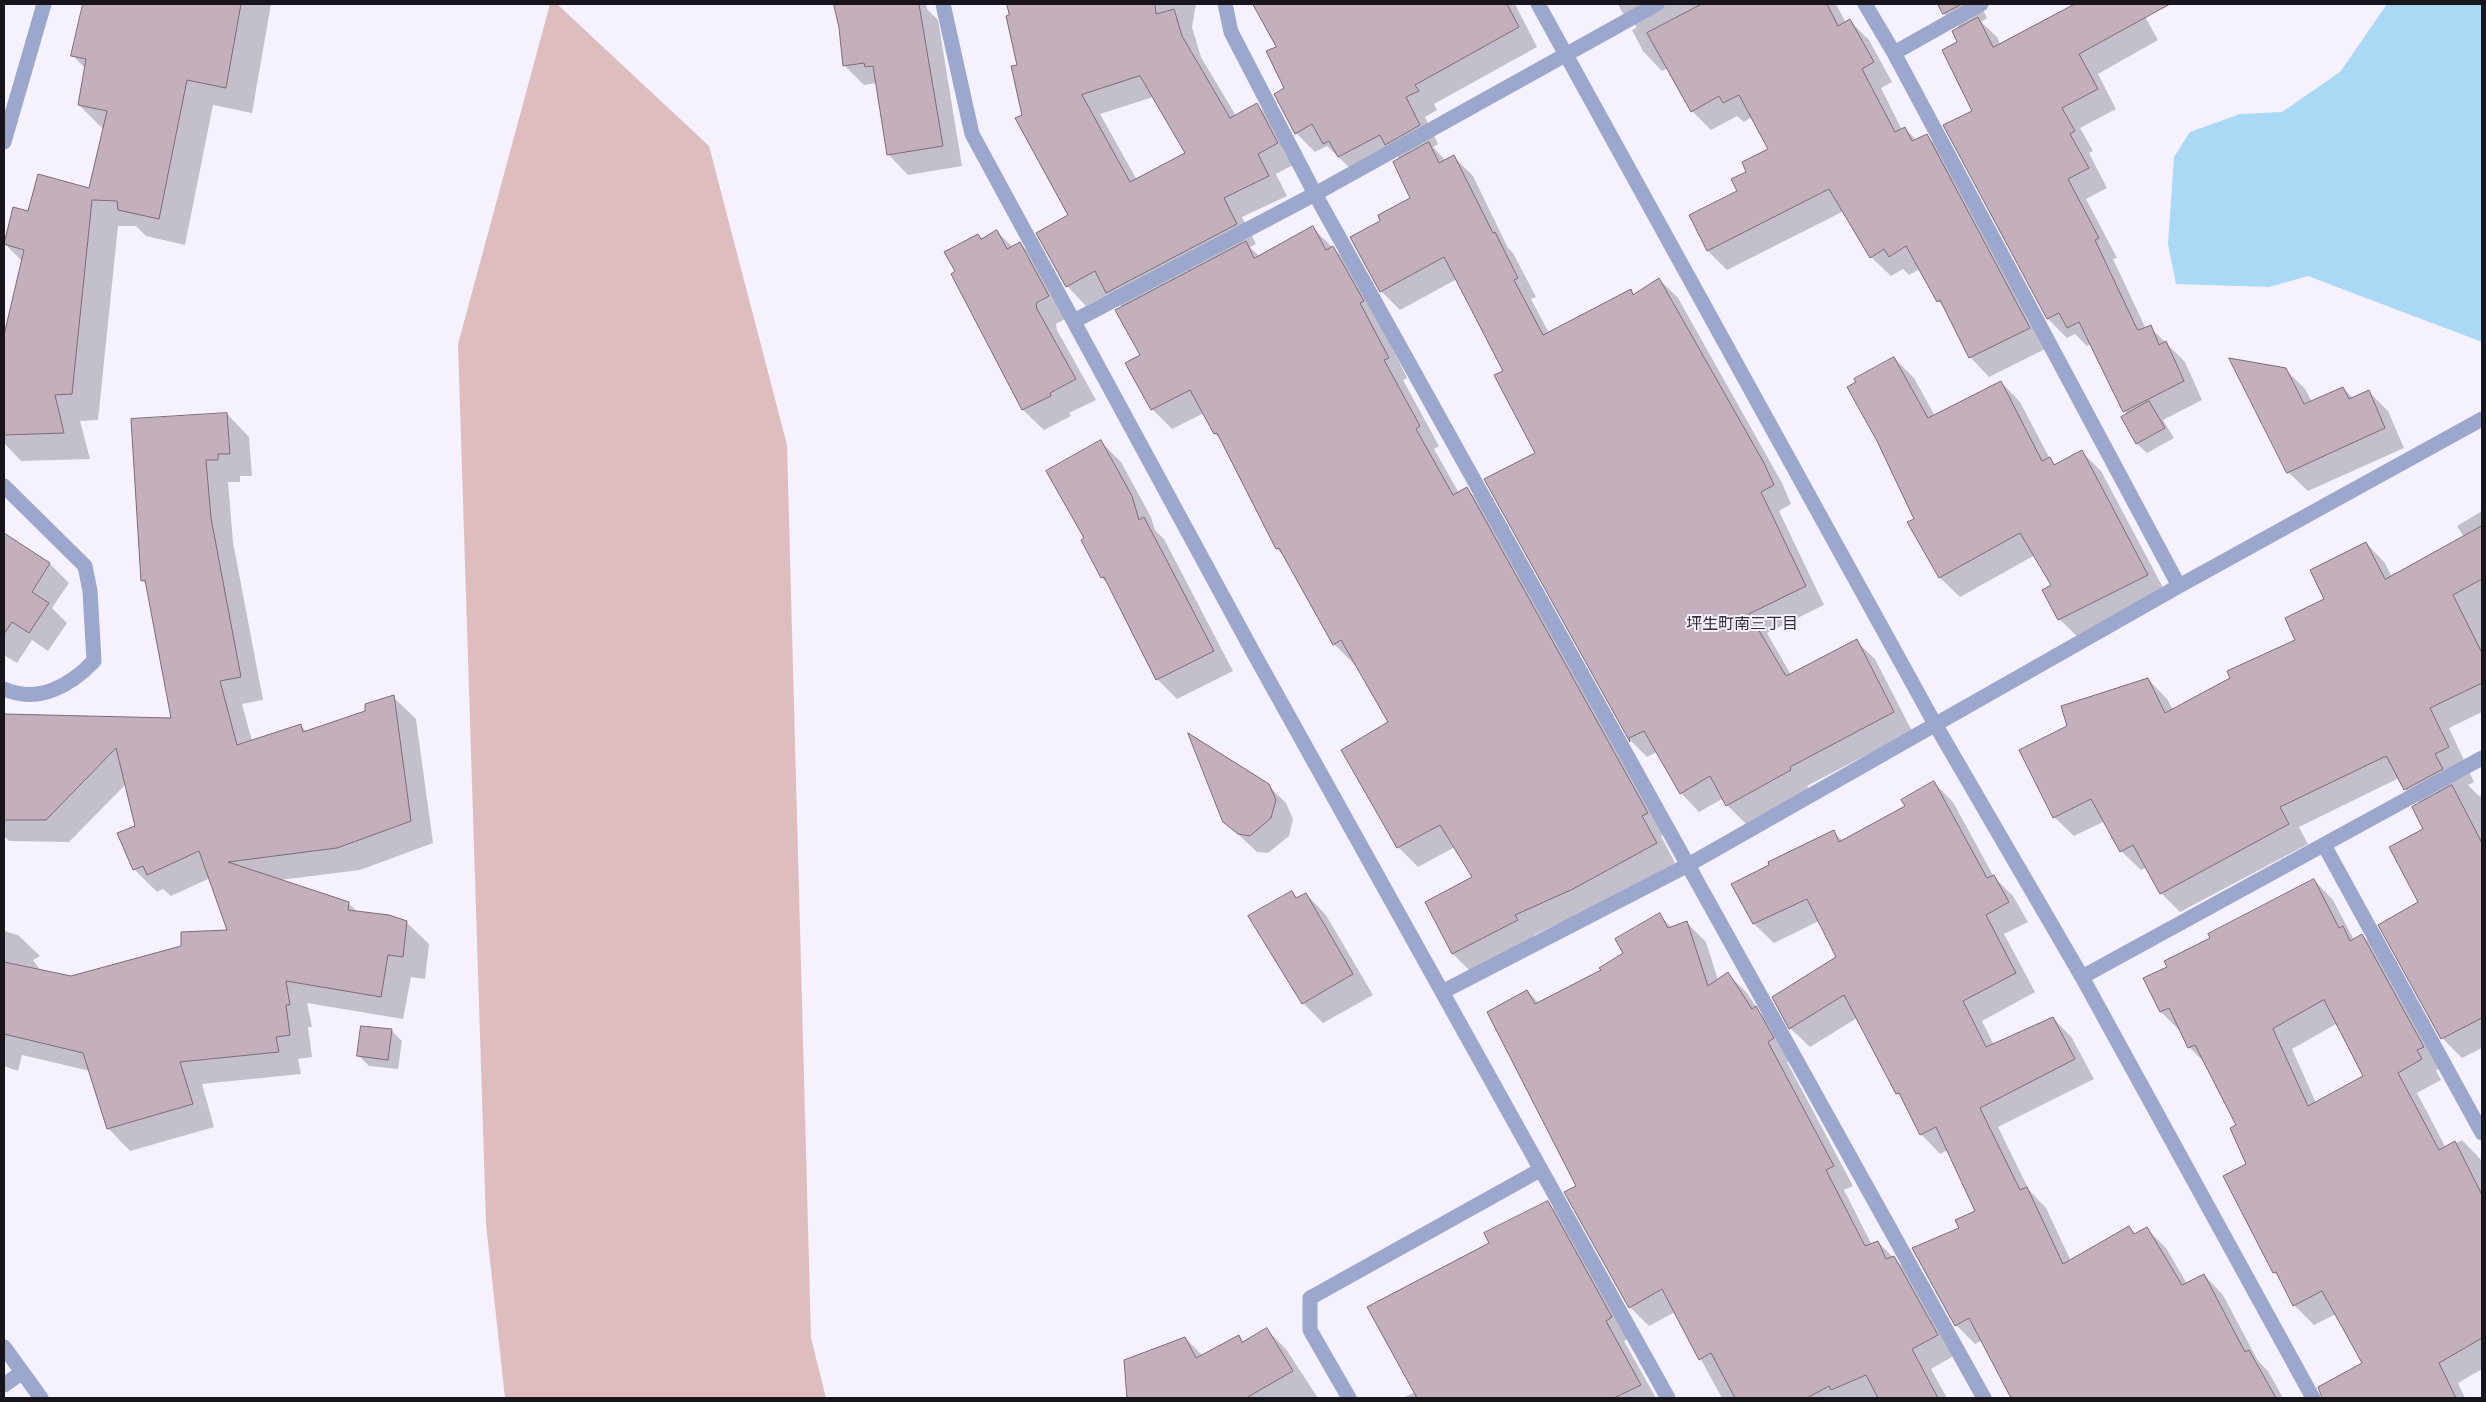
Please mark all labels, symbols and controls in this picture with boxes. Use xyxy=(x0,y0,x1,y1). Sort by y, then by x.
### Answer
district label: 坪生町南三丁目 xyxy=(1686,614,1798,634)

